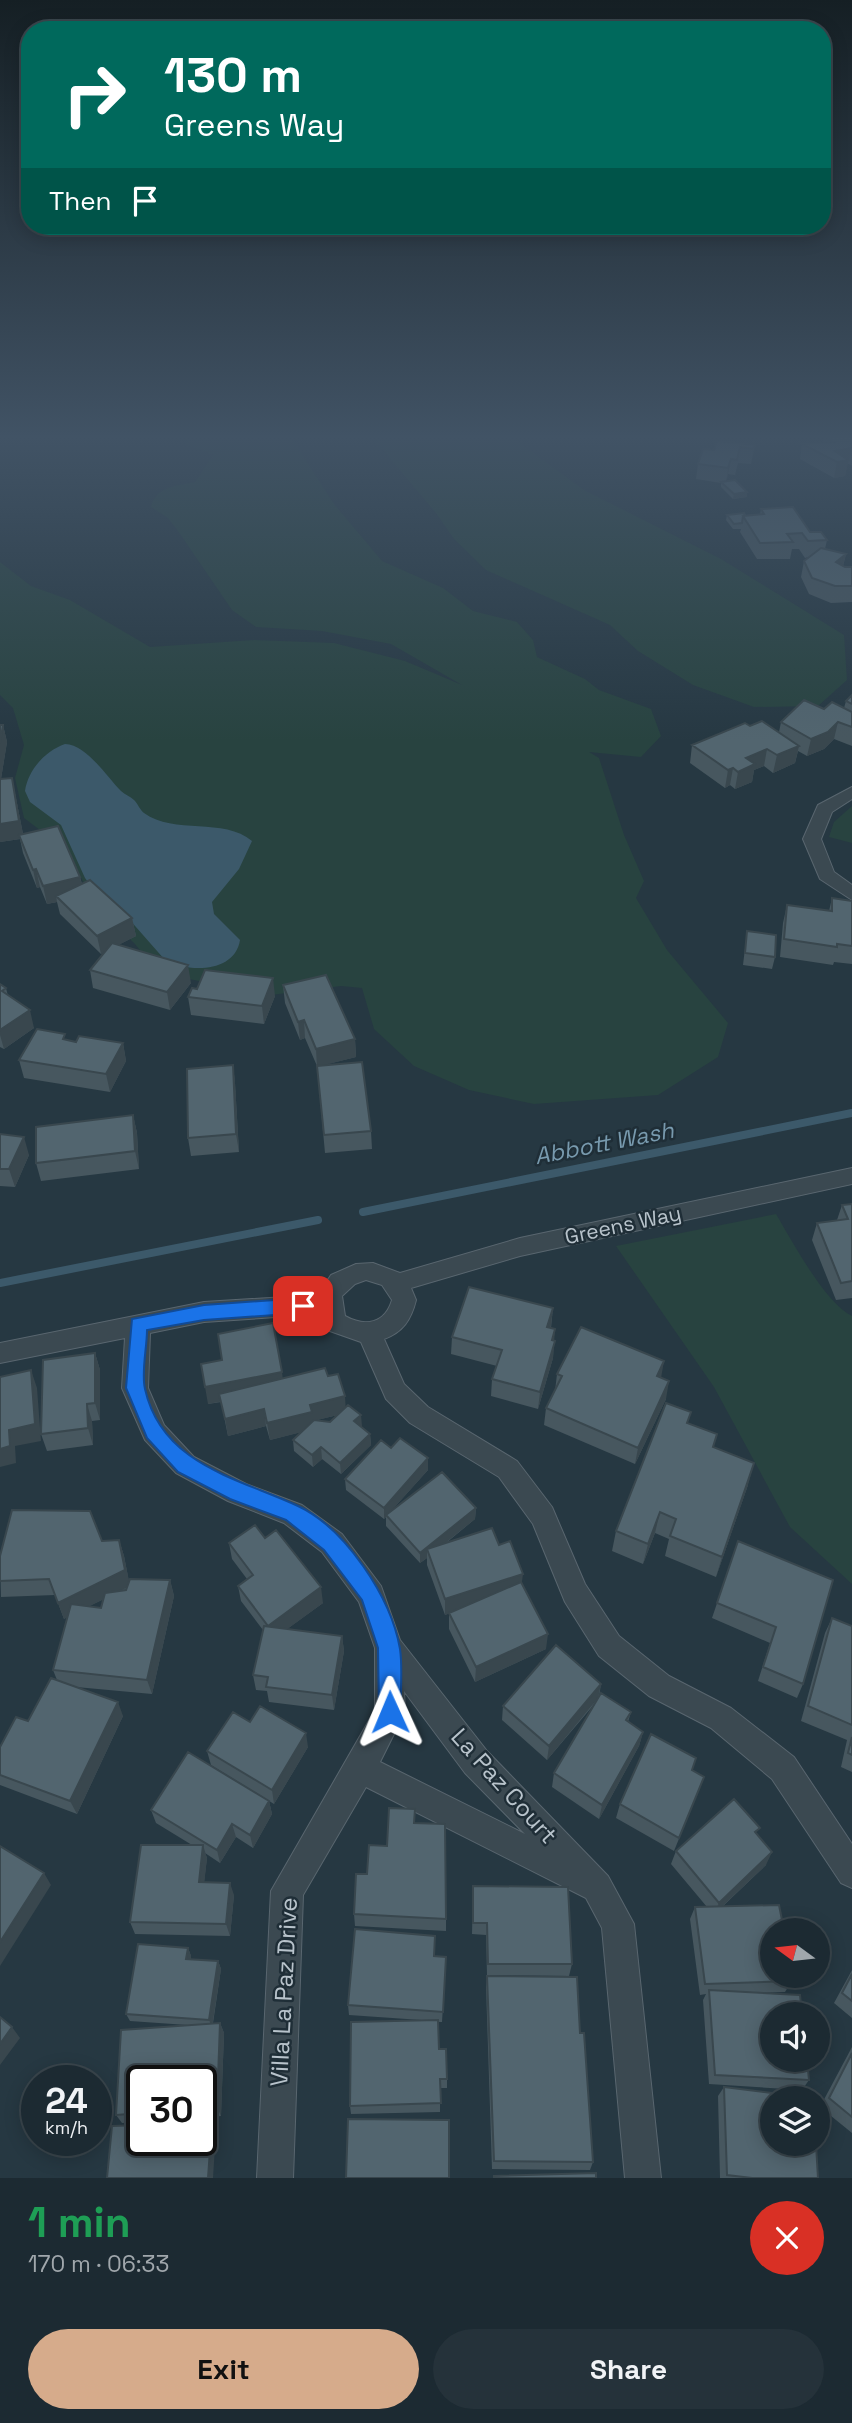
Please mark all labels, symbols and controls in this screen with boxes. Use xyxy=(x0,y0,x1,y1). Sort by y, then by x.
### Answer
text: 130 m xyxy=(164,44,302,106)
icon: right xyxy=(49,49,140,140)
text: Greens Way xyxy=(164,105,344,145)
icon: arrive xyxy=(126,182,164,220)
text: Then xyxy=(49,184,112,218)
water label: Abbott Wash xyxy=(532,1115,677,1171)
street label: Greens Way xyxy=(562,1199,684,1250)
pin xyxy=(273,1276,333,1336)
icon: arrive xyxy=(284,1287,322,1325)
position arrow xyxy=(353,1675,427,1749)
street label: La Paz Court xyxy=(444,1722,564,1850)
street label: Villa La Paz Drive xyxy=(263,1896,304,2087)
north arrow xyxy=(760,1918,830,1988)
map controls xyxy=(760,1918,830,2156)
button: sound xyxy=(760,2002,830,2072)
speed limit sign: 30 xyxy=(126,2065,217,2156)
text: 24 xyxy=(45,2079,88,2123)
button: layers xyxy=(760,2086,830,2156)
text: km/h xyxy=(45,2116,88,2139)
text: 1 min xyxy=(28,2196,131,2249)
button: close xyxy=(750,2201,824,2275)
text: 170 m · 06:33 xyxy=(28,2249,169,2279)
button: Exit xyxy=(28,2329,419,2409)
button: Share xyxy=(433,2329,824,2409)

